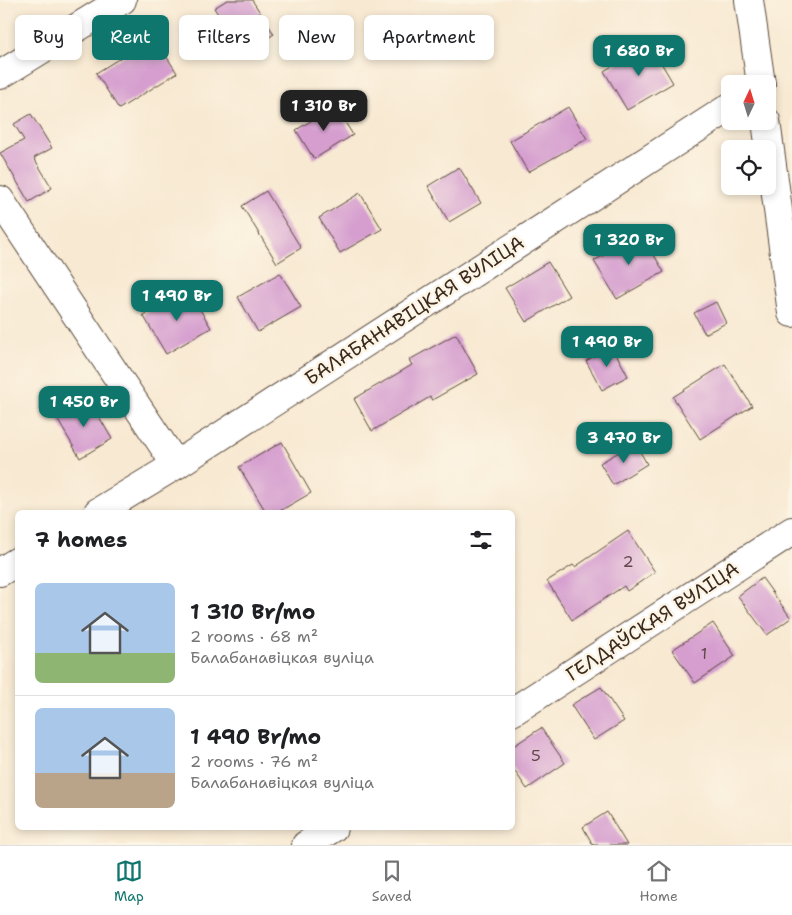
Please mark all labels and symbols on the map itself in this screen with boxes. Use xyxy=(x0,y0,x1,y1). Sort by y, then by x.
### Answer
pin: 1 680 Br xyxy=(587,34,691,77)
north arrow xyxy=(721,75,776,130)
pin: 1 310 Br xyxy=(272,90,376,132)
pin: 1 320 Br xyxy=(577,224,681,266)
street label: БАЛАБАНАВІЦКАЯ ВУЛІЦА xyxy=(300,230,529,391)
pin: 1 490 Br xyxy=(125,280,229,322)
pin: 1 490 Br xyxy=(555,326,659,368)
pin: 1 450 Br xyxy=(32,386,136,428)
pin: 3 470 Br xyxy=(572,422,676,464)
house number: 2 xyxy=(622,551,634,572)
street label: ГЕЛДАЎСКАЯ ВУЛІЦА xyxy=(561,556,744,687)
house number: 1 xyxy=(701,643,707,664)
house number: 5 xyxy=(531,745,541,766)

